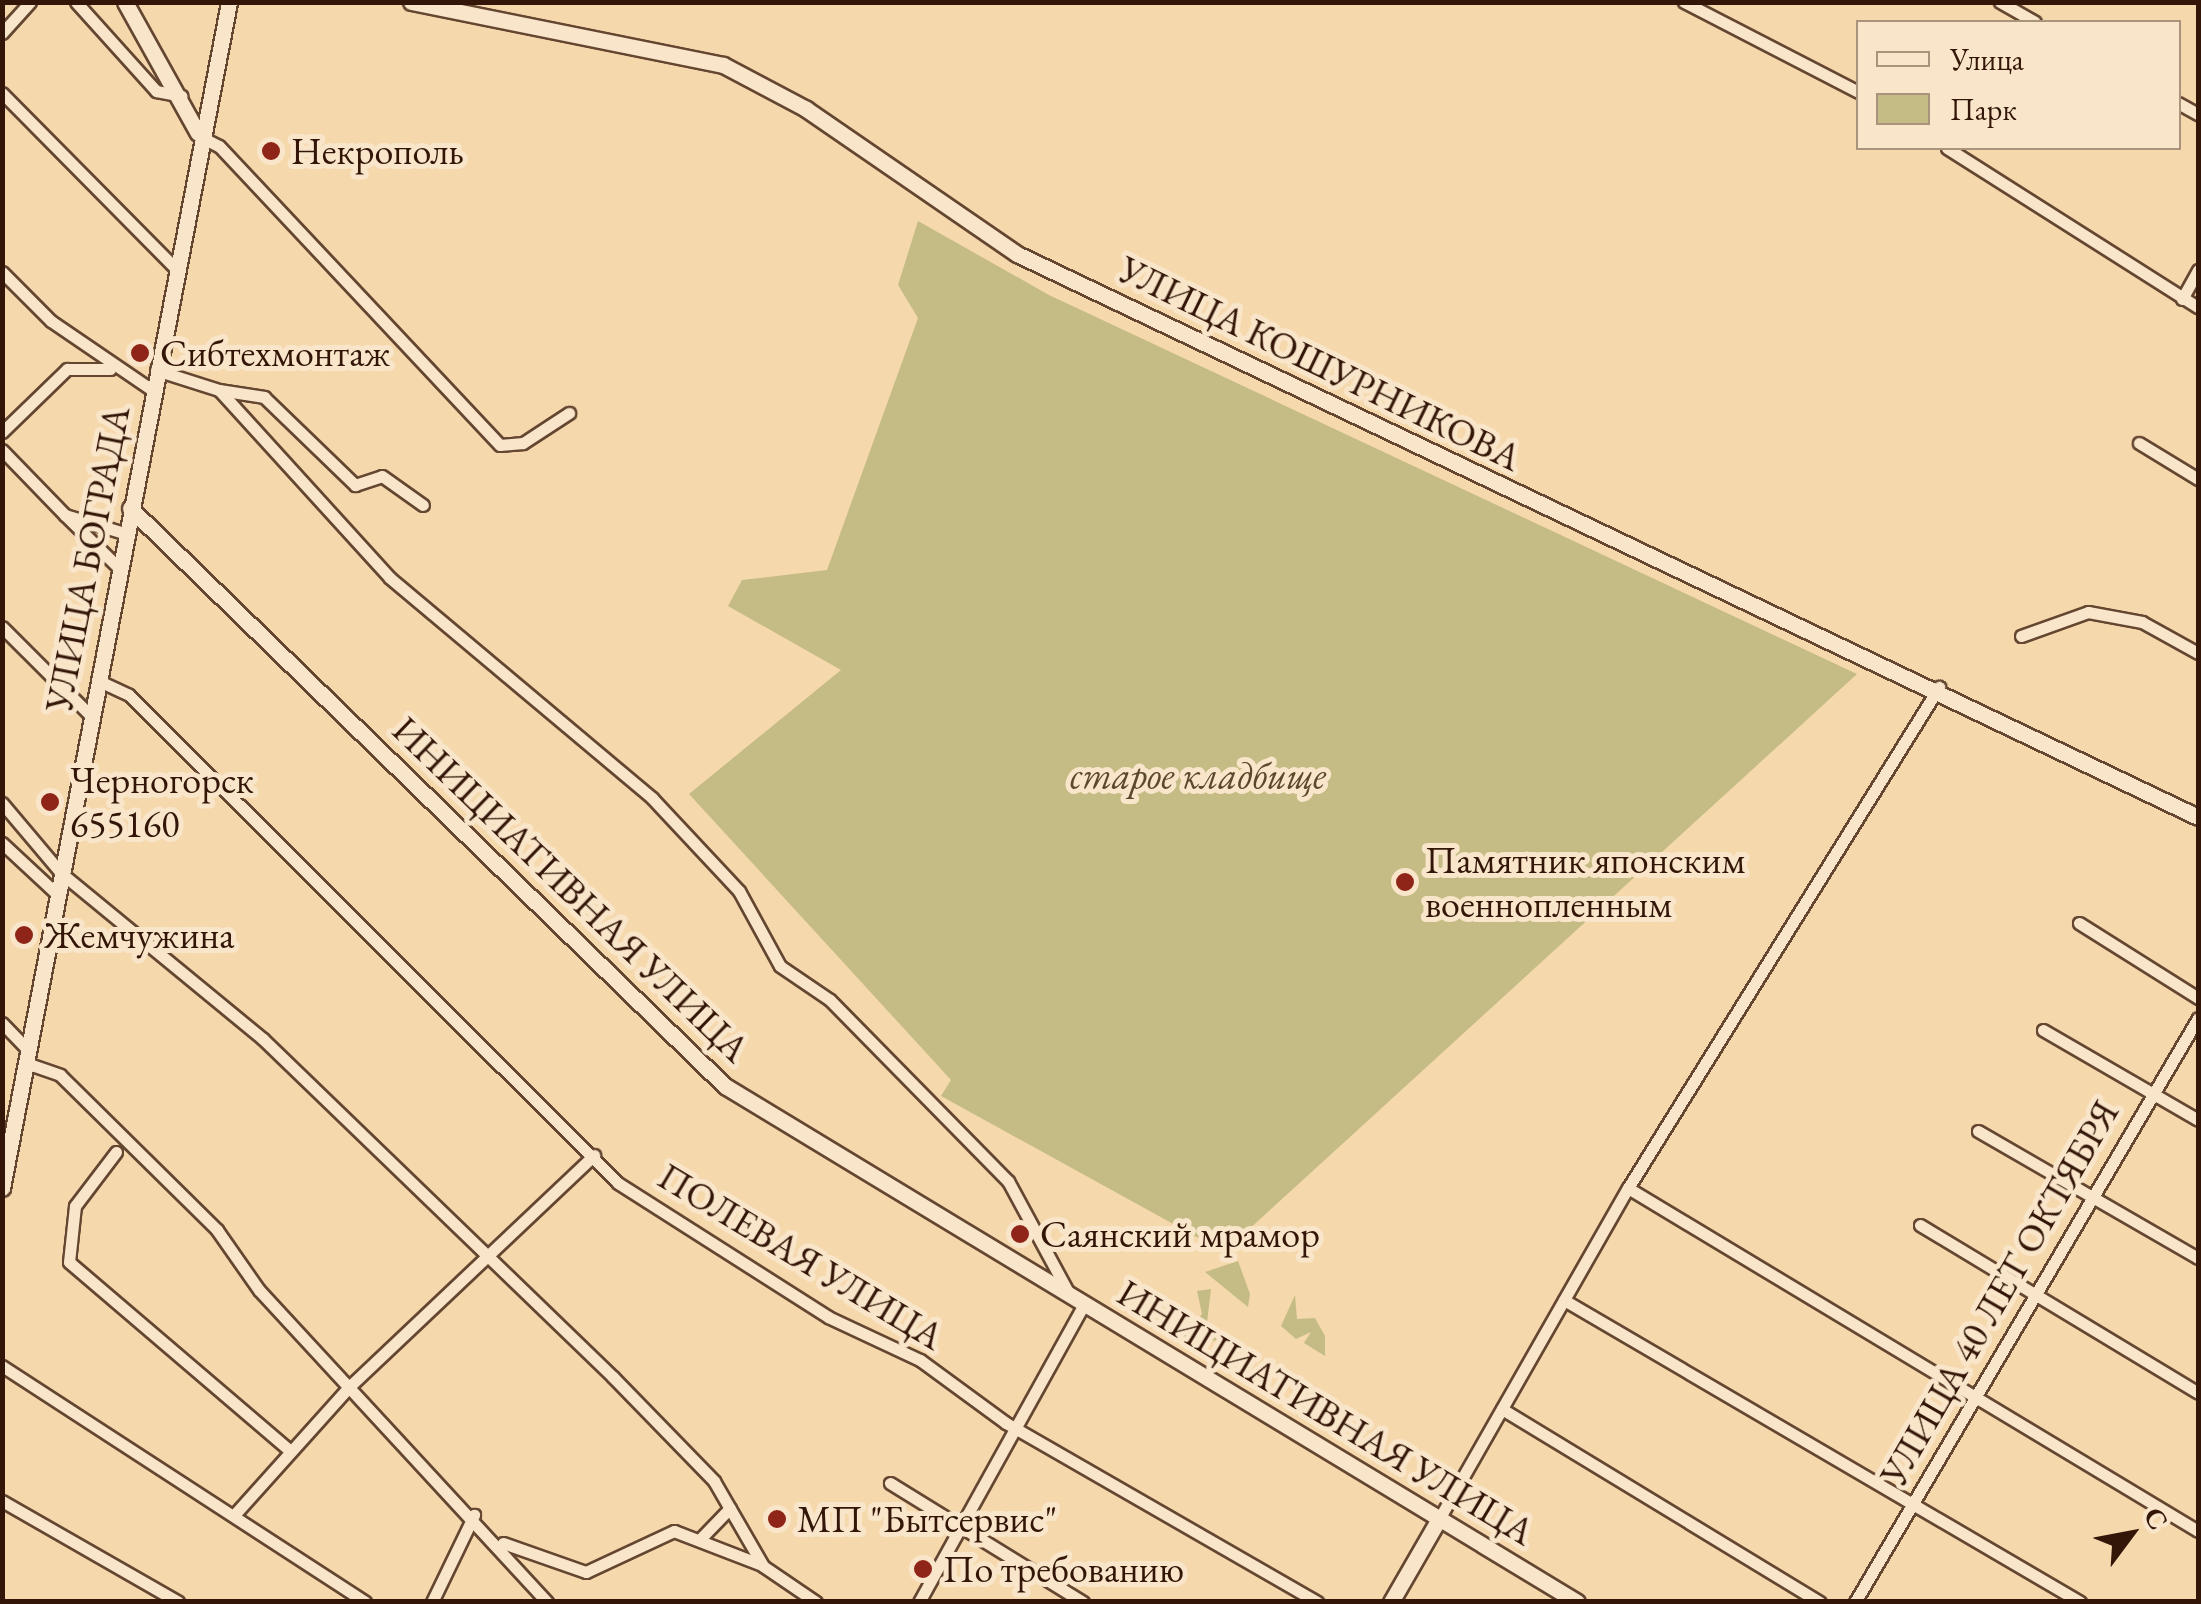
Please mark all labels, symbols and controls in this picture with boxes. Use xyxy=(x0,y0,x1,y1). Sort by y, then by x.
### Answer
legend xyxy=(1856,20,2181,150)
text: Улица xyxy=(1950,40,2024,79)
text: Парк xyxy=(1950,90,2017,129)
place label: Некрополь xyxy=(291,128,464,174)
marker: Некрополь xyxy=(260,140,282,162)
street label: УЛИЦА КОШУРНИКОВА xyxy=(1112,246,1528,480)
place label: Сибтехмонтаж xyxy=(160,330,390,376)
marker: Сибтехмонтаж xyxy=(129,342,151,364)
street label: УЛИЦА БОГРАДА xyxy=(35,402,139,716)
street label: ИНИЦИАТИВНАЯ УЛИЦА xyxy=(383,707,759,1071)
park label: старое кладбище xyxy=(1070,752,1326,798)
place label: Черногорск 655160 xyxy=(70,757,254,846)
marker: Черногорск 655160 xyxy=(39,791,61,813)
place label: Памятник японским военнопленным xyxy=(1425,837,1745,926)
marker: Памятник японским военнопленным xyxy=(1394,871,1416,893)
place label: Жемчужина xyxy=(44,912,234,958)
marker: Жемчужина xyxy=(13,924,35,946)
street label: УЛИЦА 40 ЛЕТ ОКТЯБРЯ xyxy=(1870,1092,2128,1494)
street label: ПОЛЕВАЯ УЛИЦА xyxy=(650,1153,952,1359)
place label: Саянский мрамор xyxy=(1040,1211,1320,1257)
marker: Саянский мрамор xyxy=(1009,1223,1031,1245)
street label: ИНИЦИАТИВНАЯ УЛИЦА xyxy=(1109,1269,1543,1555)
north arrow xyxy=(2081,1484,2181,1584)
place label: МП "Бытсервис" xyxy=(797,1496,1057,1542)
text: С xyxy=(2136,1500,2177,1536)
marker: МП "Бытсервис" xyxy=(766,1508,788,1530)
place label: По требованию xyxy=(943,1546,1184,1592)
marker: По требованию xyxy=(912,1558,934,1580)

